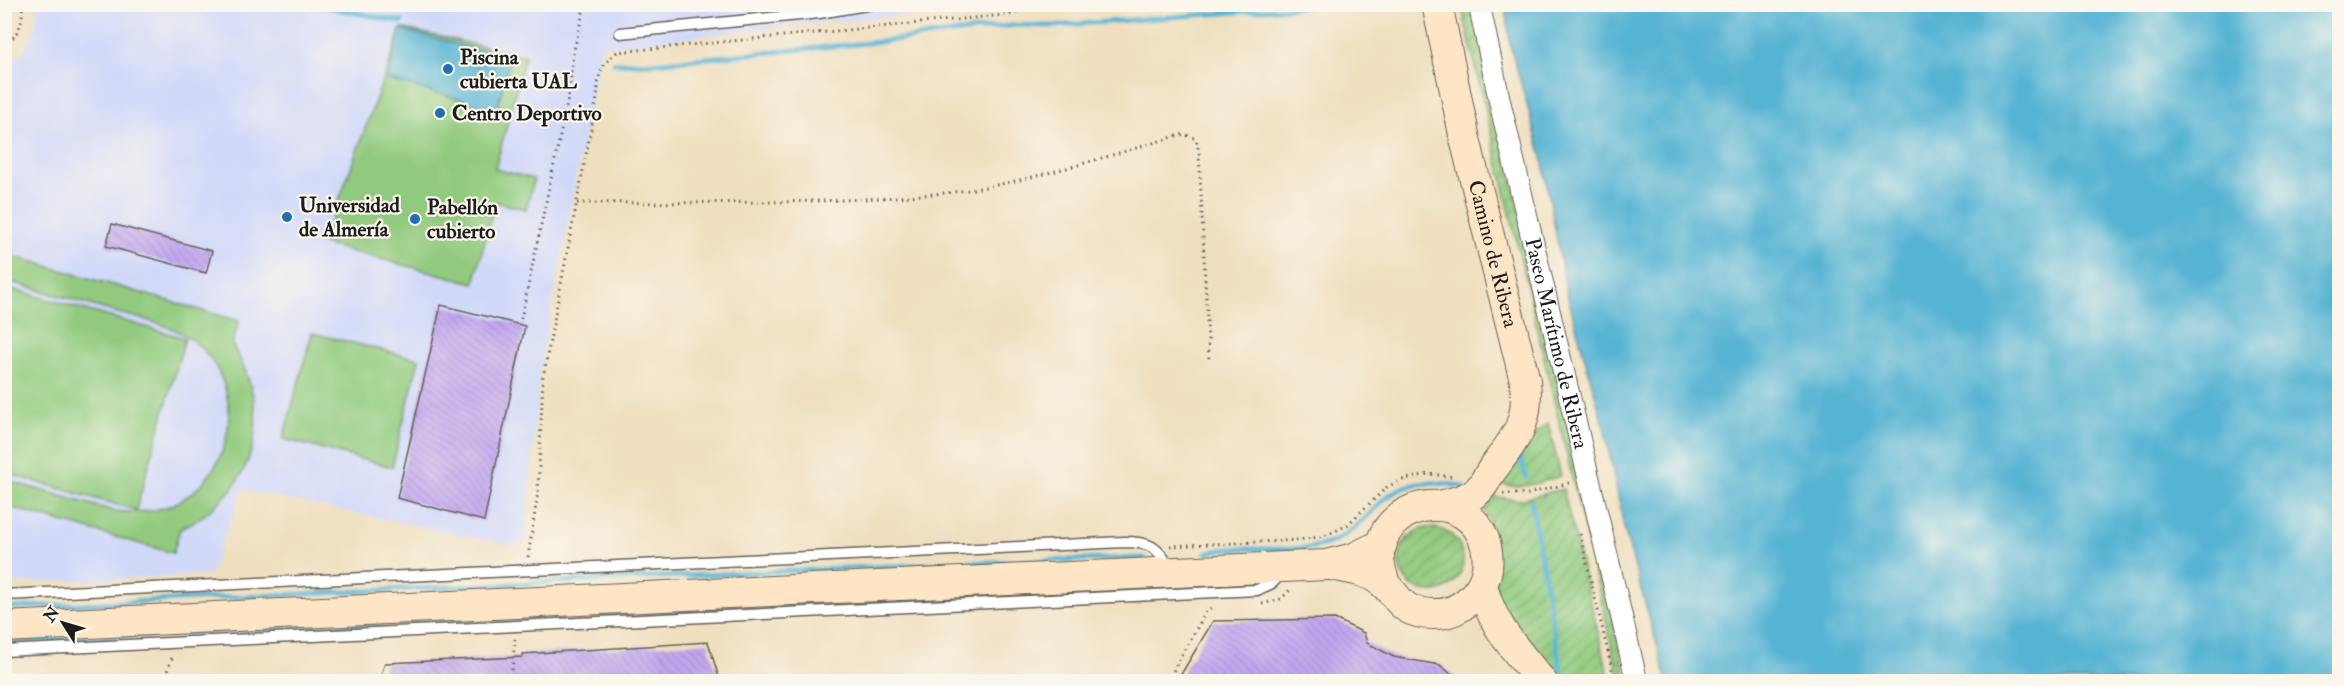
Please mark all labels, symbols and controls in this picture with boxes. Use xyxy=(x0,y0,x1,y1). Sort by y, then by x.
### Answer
place label: Piscina cubierta UAL xyxy=(460,44,578,95)
marker: Piscina cubierta UAL xyxy=(441,62,455,76)
place label: Centro Deportivo xyxy=(452,100,602,127)
marker: Centro Deportivo xyxy=(433,106,447,120)
street label: Camino de Ribera xyxy=(1462,177,1525,330)
place label: Universidad de Almería xyxy=(299,192,401,243)
place label: Pabellón cubierto xyxy=(427,194,498,245)
marker: Universidad de Almería xyxy=(280,210,294,224)
marker: Pabellón cubierto xyxy=(408,212,422,226)
street label: Paseo Marítimo de Ribera xyxy=(1519,235,1595,452)
north arrow xyxy=(33,593,93,653)
text: N xyxy=(39,602,65,627)

